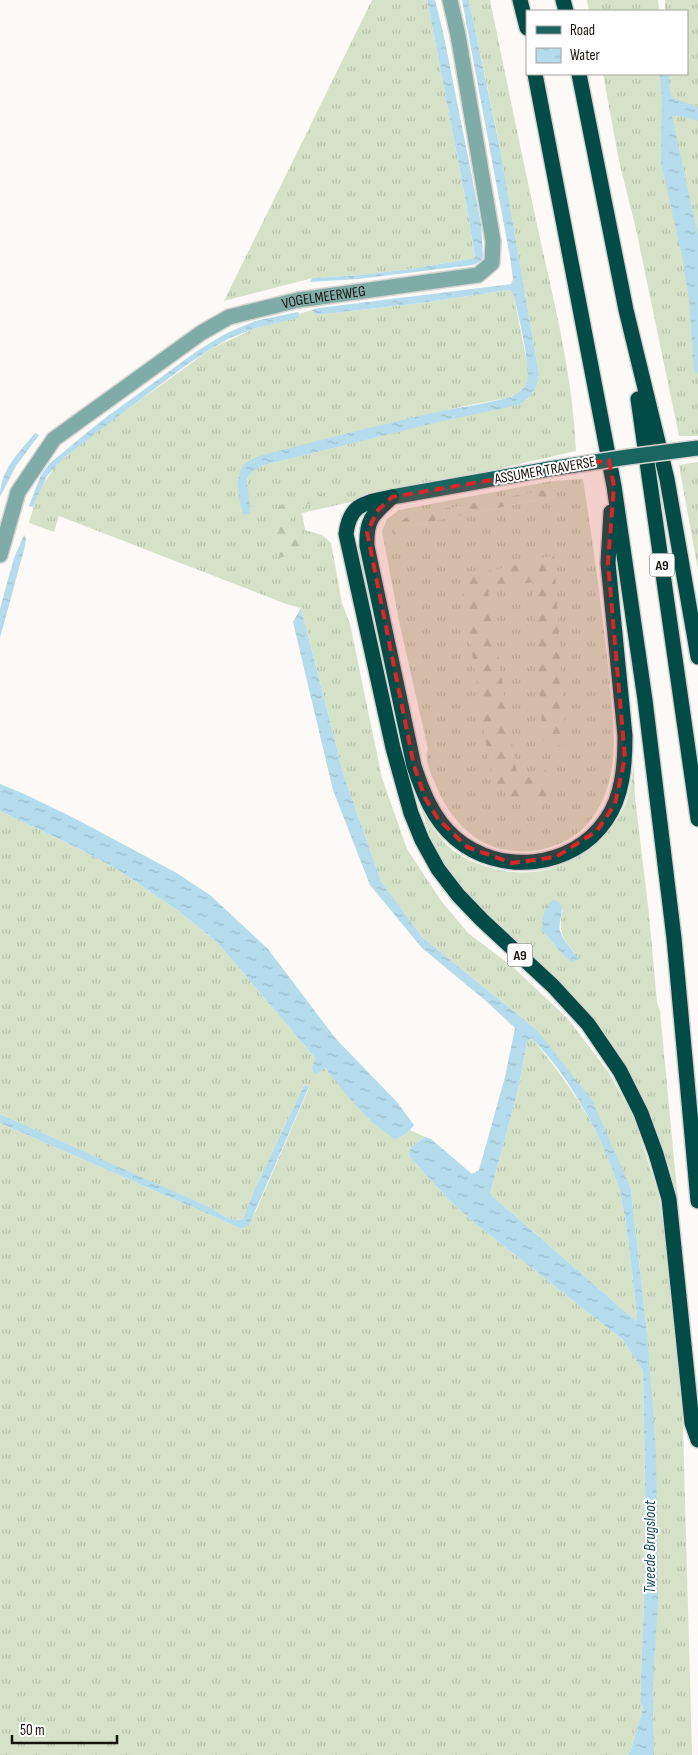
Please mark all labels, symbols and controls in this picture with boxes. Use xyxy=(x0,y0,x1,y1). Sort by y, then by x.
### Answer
legend xyxy=(526,10,688,75)
text: Road xyxy=(570,21,595,40)
text: Water xyxy=(570,46,601,65)
street label: VOGELMEERWEG xyxy=(280,282,367,314)
street label: ASSUMER TRAVERSE xyxy=(492,452,597,489)
road number: A9 xyxy=(650,554,674,576)
road number: A9 xyxy=(508,944,532,966)
water label: Tweede Brugsloot xyxy=(641,1499,660,1594)
scale bar xyxy=(12,1712,118,1744)
text: 50 m xyxy=(20,1721,45,1740)

